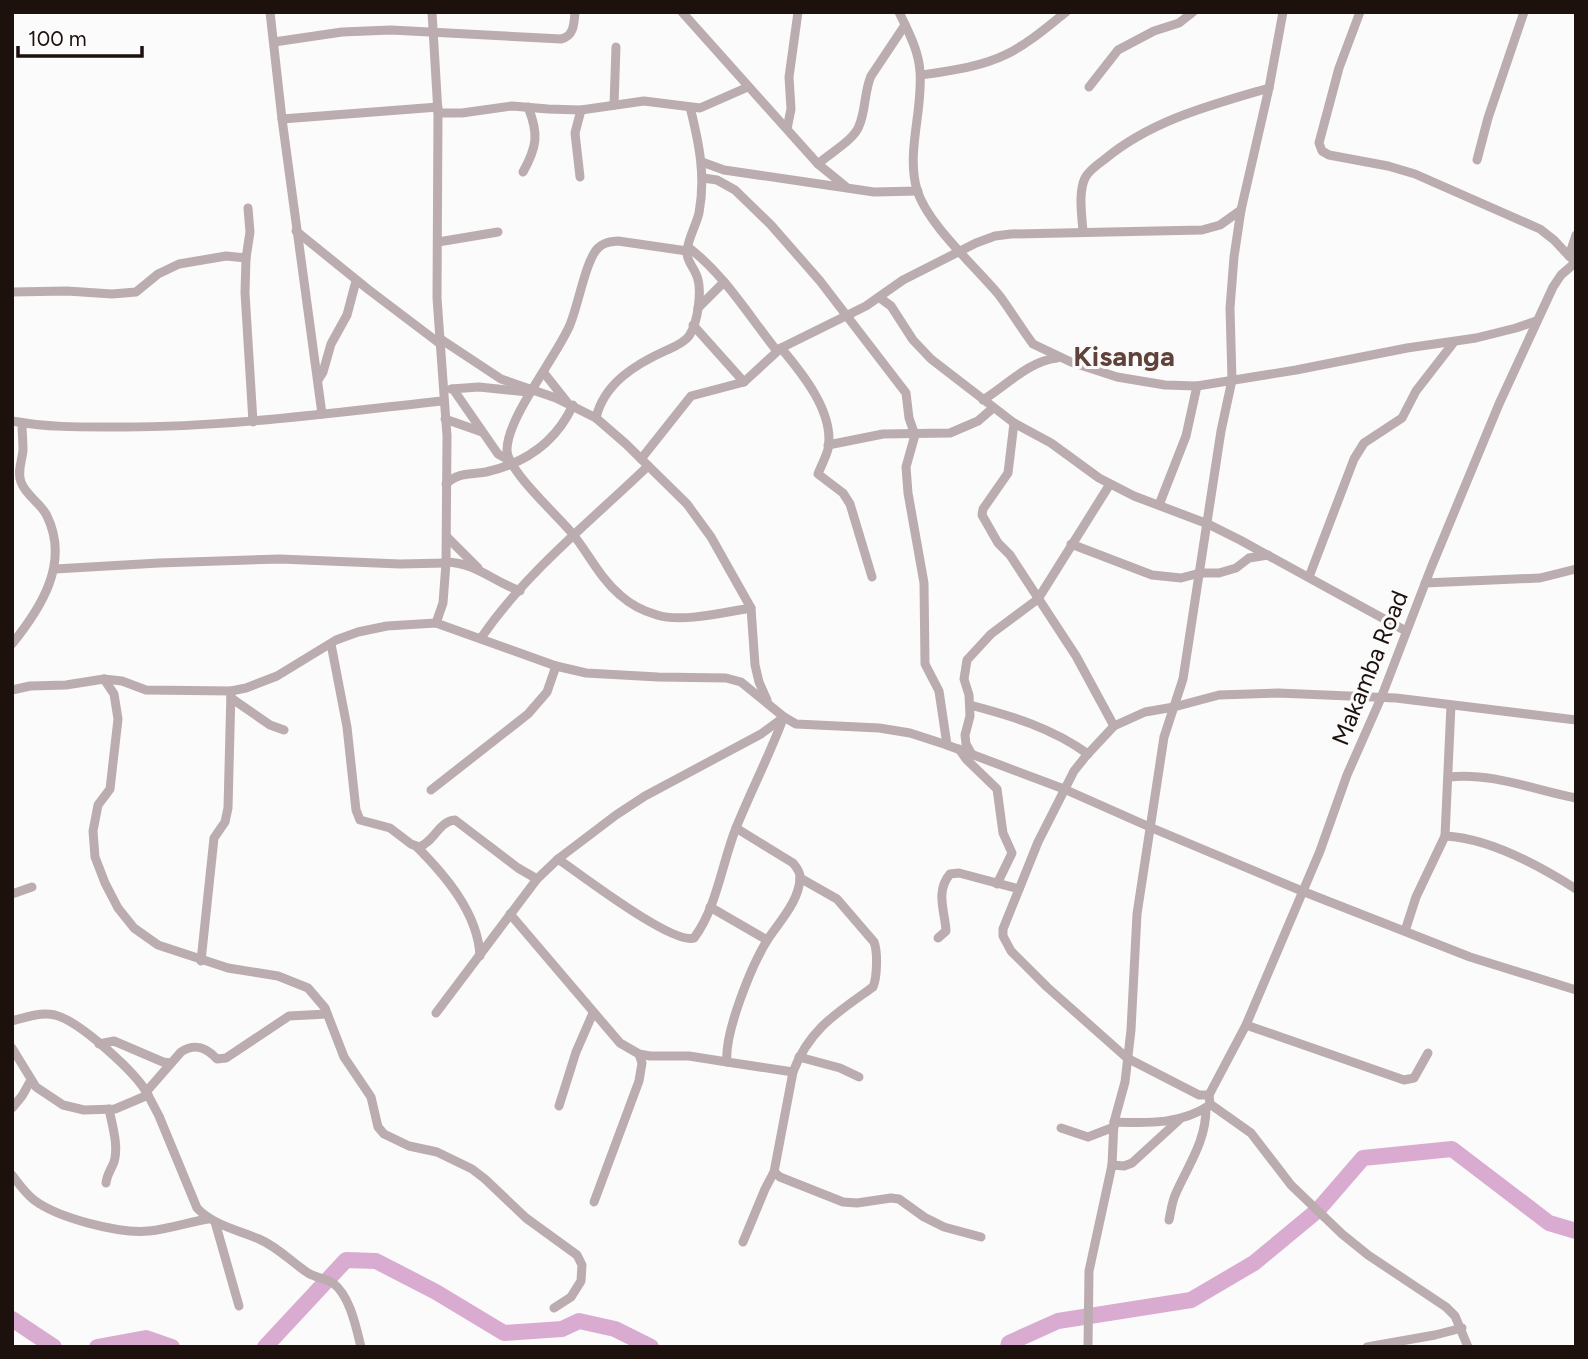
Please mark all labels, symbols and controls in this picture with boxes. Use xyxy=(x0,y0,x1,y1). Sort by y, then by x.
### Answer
scale bar xyxy=(18,14,142,58)
text: 100 m xyxy=(28,26,87,51)
district label: Kisanga xyxy=(1073,339,1175,373)
street label: Makamba Road xyxy=(1325,586,1414,749)

